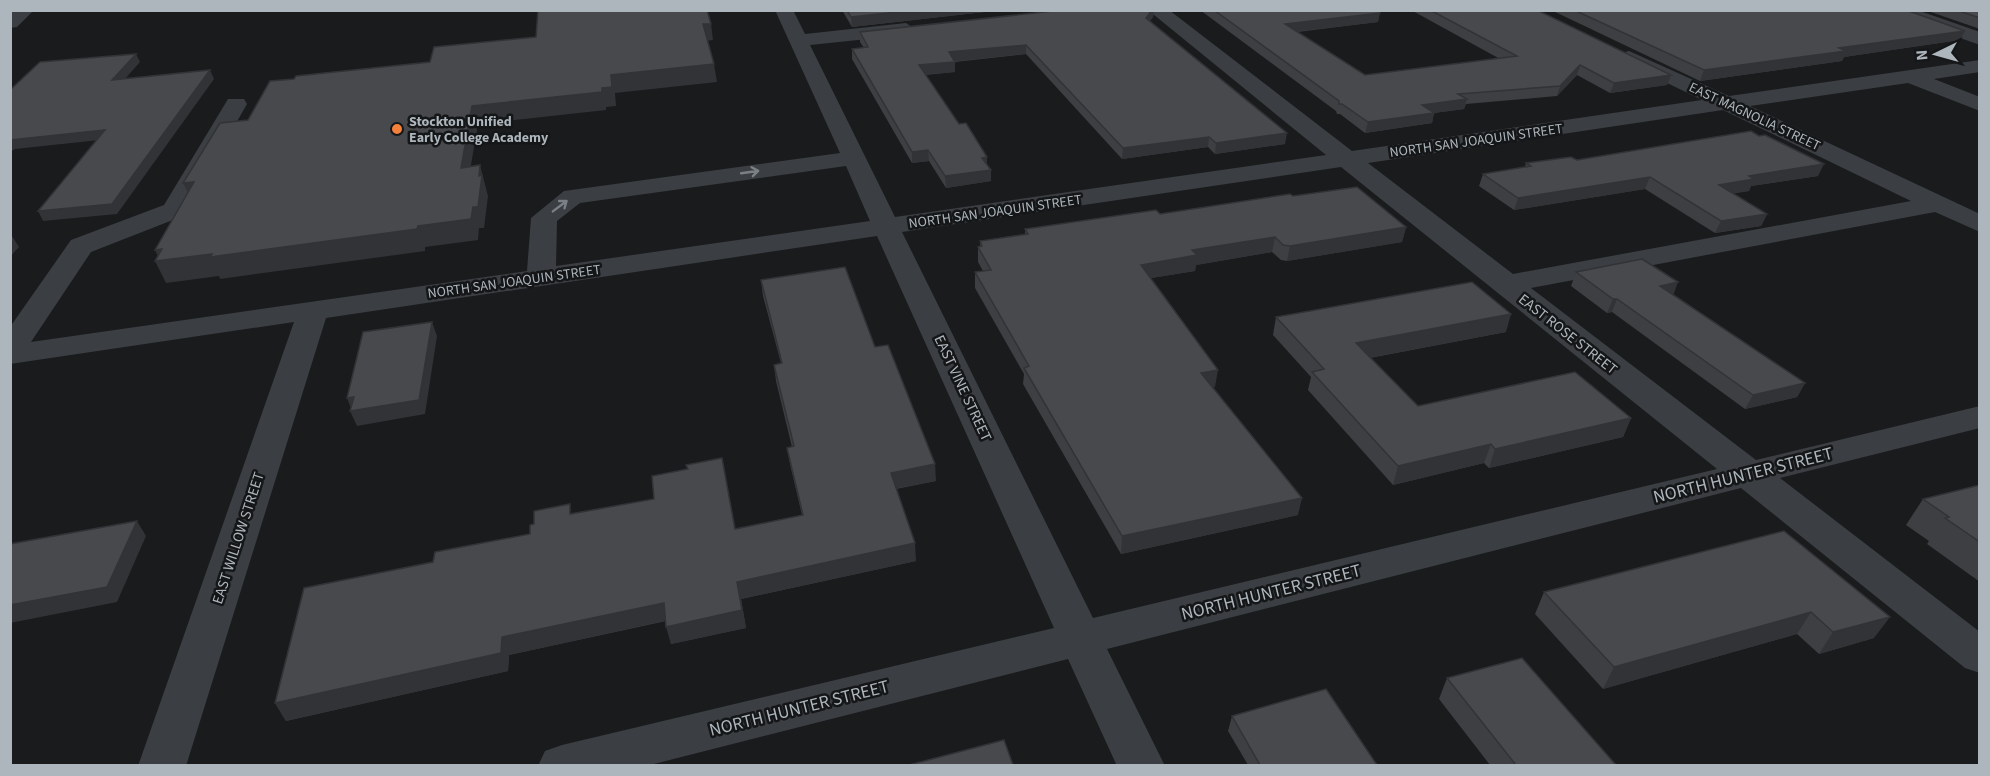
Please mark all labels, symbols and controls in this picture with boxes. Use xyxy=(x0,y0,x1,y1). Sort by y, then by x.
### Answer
north arrow xyxy=(1906,24,1966,84)
text: N xyxy=(1911,49,1933,61)
street label: EAST MAGNOLIA STREET xyxy=(1686,78,1824,156)
place label: Stockton Unified Early College Academy xyxy=(409,112,549,148)
street label: NORTH SAN JOAQUIN STREET xyxy=(1388,119,1564,163)
marker: Stockton Unified Early College Academy xyxy=(390,122,404,136)
one-way arrow xyxy=(739,166,759,177)
street label: NORTH SAN JOAQUIN STREET xyxy=(907,190,1083,234)
one-way arrow xyxy=(551,200,567,212)
street label: NORTH SAN JOAQUIN STREET xyxy=(426,260,602,304)
street label: EAST ROSE STREET xyxy=(1514,289,1622,380)
street label: EAST VINE STREET xyxy=(929,332,996,445)
street label: NORTH HUNTER STREET xyxy=(1651,441,1836,510)
street label: EAST WILLOW STREET xyxy=(207,470,270,607)
street label: NORTH HUNTER STREET xyxy=(1179,558,1364,627)
street label: NORTH HUNTER STREET xyxy=(707,674,892,743)

